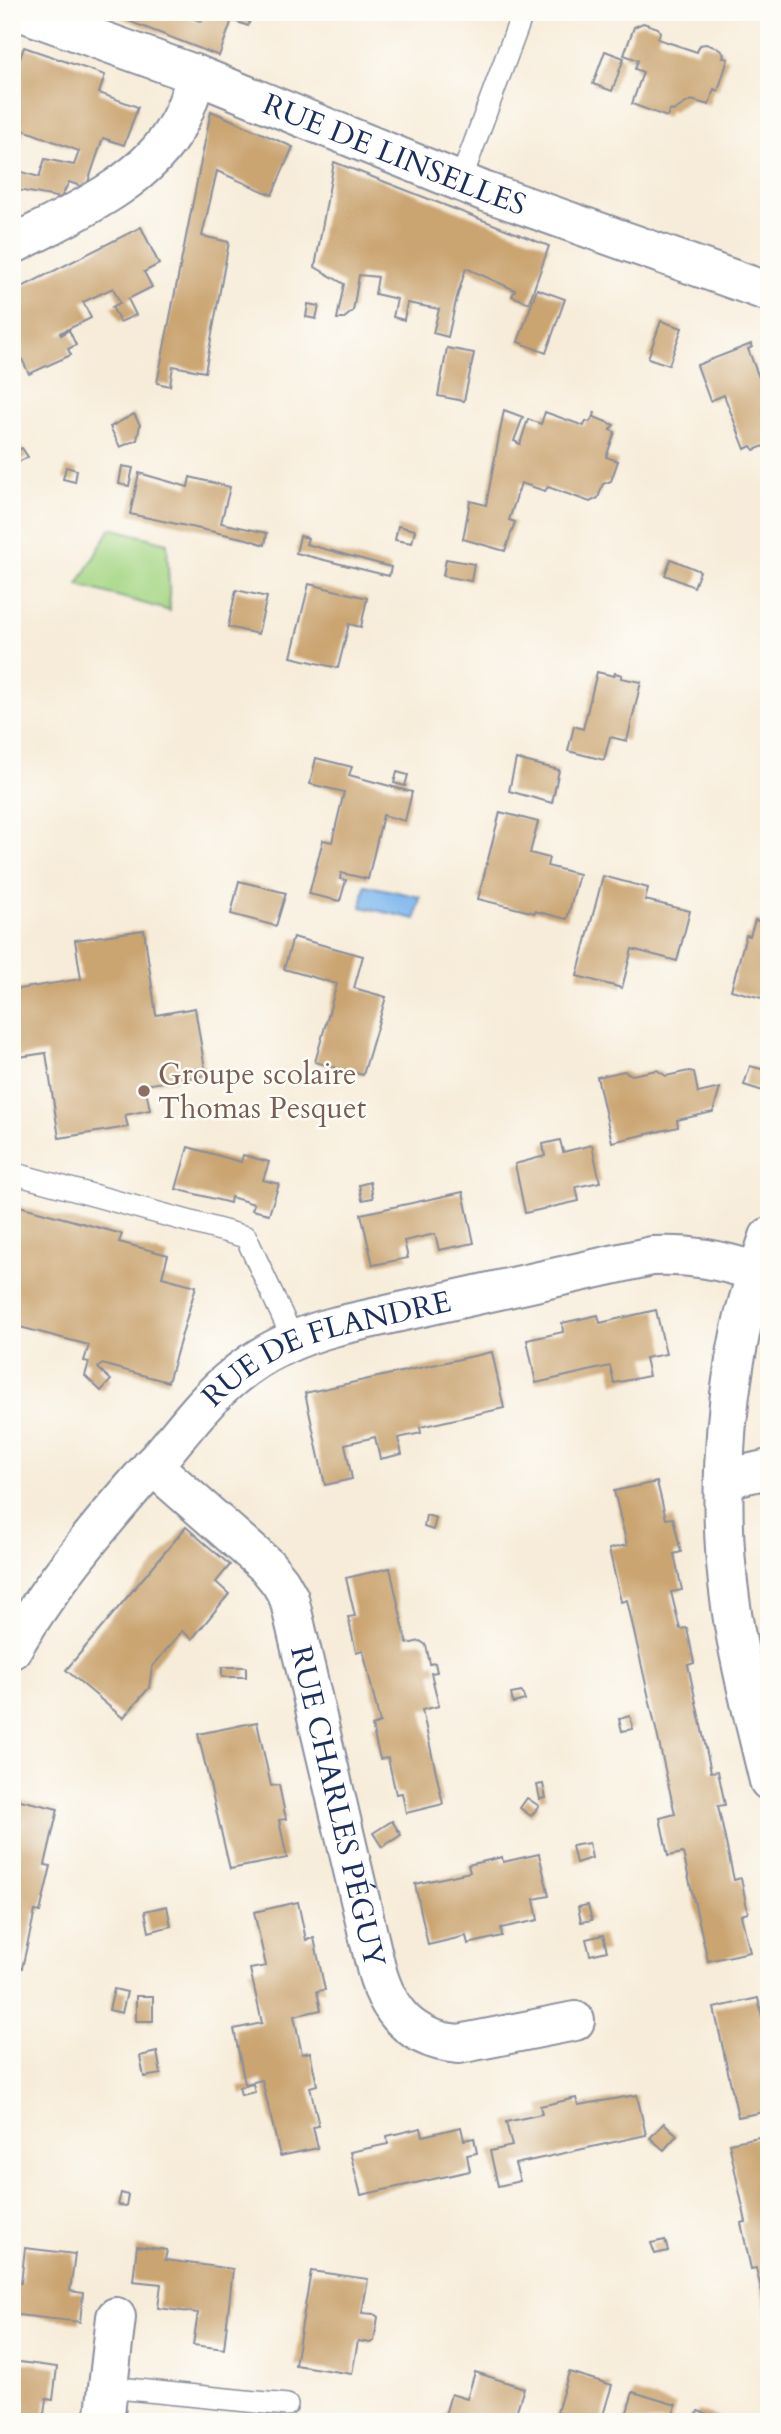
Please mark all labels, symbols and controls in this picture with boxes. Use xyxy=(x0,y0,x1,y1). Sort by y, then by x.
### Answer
street label: RUE DE LINSELLES xyxy=(257,83,532,225)
place label: Groupe scolaire Thomas Pesquet xyxy=(158,1054,367,1129)
marker: Groupe scolaire Thomas Pesquet xyxy=(136,1083,152,1099)
street label: RUE DE FLANDRE xyxy=(192,1281,455,1416)
street label: RUE CHARLES PÉGUY xyxy=(280,1642,396,1972)

